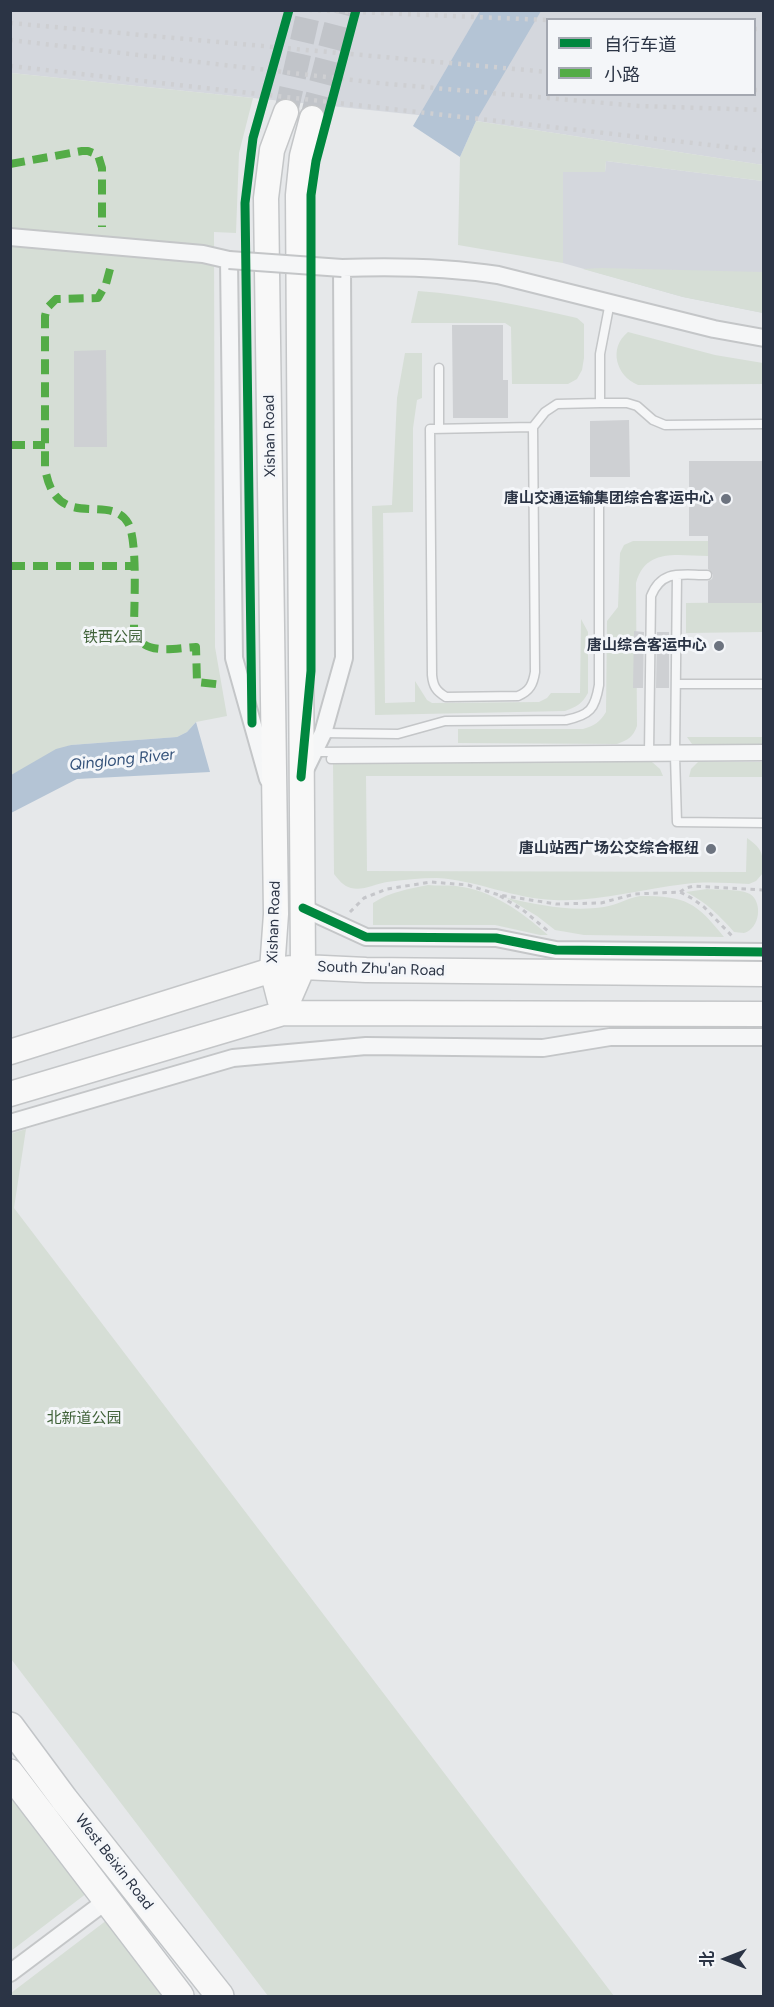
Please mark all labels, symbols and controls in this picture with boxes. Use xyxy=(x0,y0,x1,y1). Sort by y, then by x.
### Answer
legend xyxy=(546,18,756,96)
text: 自行车道 xyxy=(604,34,676,56)
text: 小路 xyxy=(604,64,640,86)
street label: Xishan Road xyxy=(260,395,280,477)
place label: 唐山交通运输集团综合客运中心 xyxy=(504,490,714,508)
marker: 唐山交通运输集团综合客运中心 xyxy=(719,492,733,506)
park label: 铁西公园 xyxy=(83,629,143,647)
place label: 唐山综合客运中心 xyxy=(587,637,707,655)
marker: 唐山综合客运中心 xyxy=(712,639,726,653)
water label: Qinglong River xyxy=(68,745,176,775)
place label: 唐山站西广场公交综合枢纽 xyxy=(519,840,699,858)
marker: 唐山站西广场公交综合枢纽 xyxy=(704,842,718,856)
street label: Xishan Road xyxy=(264,881,284,963)
street label: South Zhu'an Road xyxy=(317,958,445,980)
park label: 北新道公园 xyxy=(47,1410,121,1428)
street label: West Beixin Road xyxy=(71,1811,157,1913)
north arrow xyxy=(696,1929,756,1989)
text: 北 xyxy=(698,1951,717,1967)

